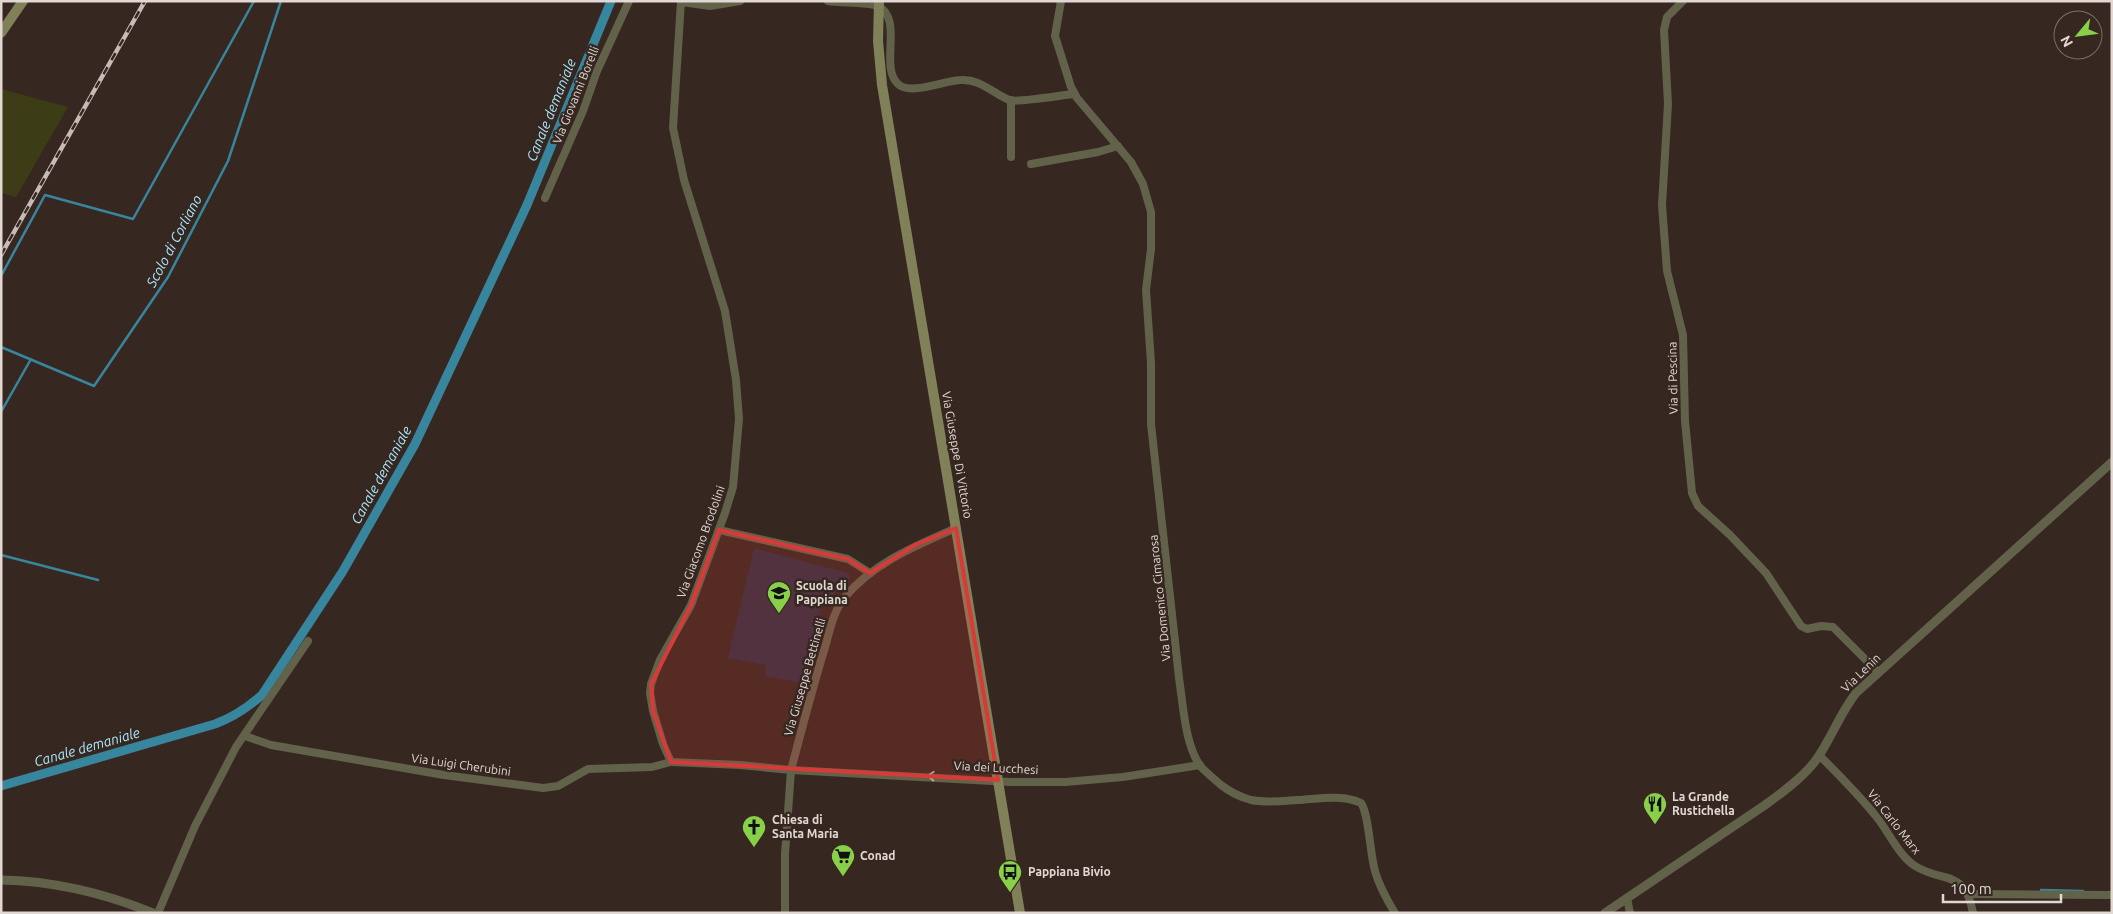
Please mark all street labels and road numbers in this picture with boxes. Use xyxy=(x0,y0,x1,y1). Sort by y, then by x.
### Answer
street label: Via Giovanni Borelli xyxy=(550,44,601,146)
street label: Via di Pescina xyxy=(1665,341,1680,415)
street label: Via Giuseppe Di Vittorio xyxy=(940,390,975,519)
street label: Via Giacomo Brodolini xyxy=(674,484,727,600)
street label: Via Domenico Cimarosa xyxy=(1146,534,1173,662)
street label: Via Giuseppe Bettinelli xyxy=(781,616,828,737)
street label: Via Lenin xyxy=(1838,651,1883,694)
street label: Via Luigi Cherubini xyxy=(411,751,512,778)
street label: Via dei Lucchesi xyxy=(953,759,1039,776)
street label: Via Carlo Marx xyxy=(1865,787,1924,857)

